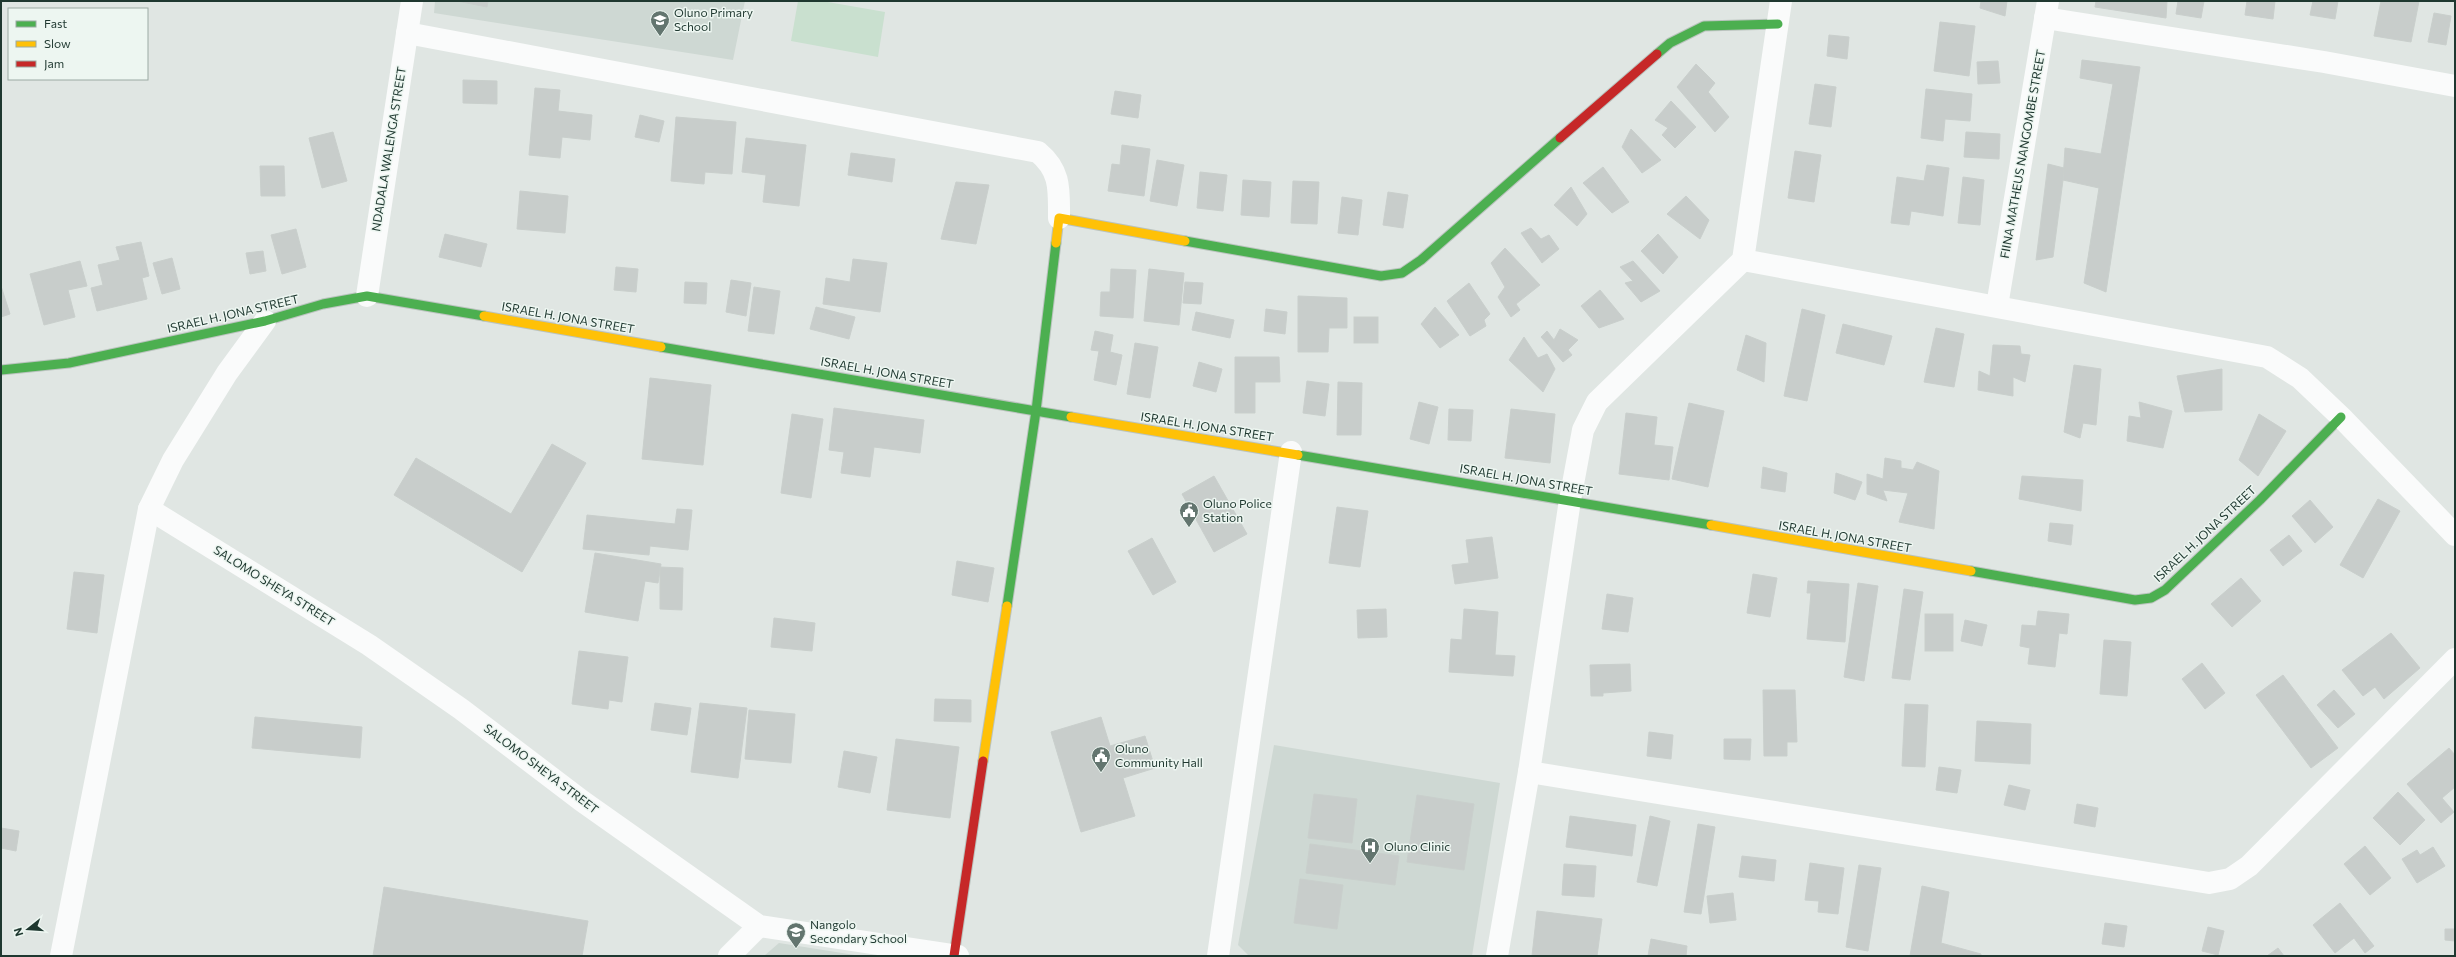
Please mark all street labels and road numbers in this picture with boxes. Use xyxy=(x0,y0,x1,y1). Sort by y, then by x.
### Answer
street label: FIINA MATHEUS NANGOMBE STREET xyxy=(1997,48,2047,259)
street label: NDADALA WALENGA STREET xyxy=(368,65,408,232)
street label: ISRAEL H. JONA STREET xyxy=(166,291,300,336)
street label: ISRAEL H. JONA STREET xyxy=(501,298,636,337)
street label: ISRAEL H. JONA STREET xyxy=(820,353,955,392)
street label: ISRAEL H. JONA STREET xyxy=(1139,409,1275,444)
street label: ISRAEL H. JONA STREET xyxy=(1459,460,1594,499)
street label: ISRAEL H. JONA STREET xyxy=(2150,482,2259,585)
street label: ISRAEL H. JONA STREET xyxy=(1778,517,1913,556)
street label: SALOMO SHEYA STREET xyxy=(211,542,338,628)
street label: SALOMO SHEYA STREET xyxy=(481,720,602,816)

